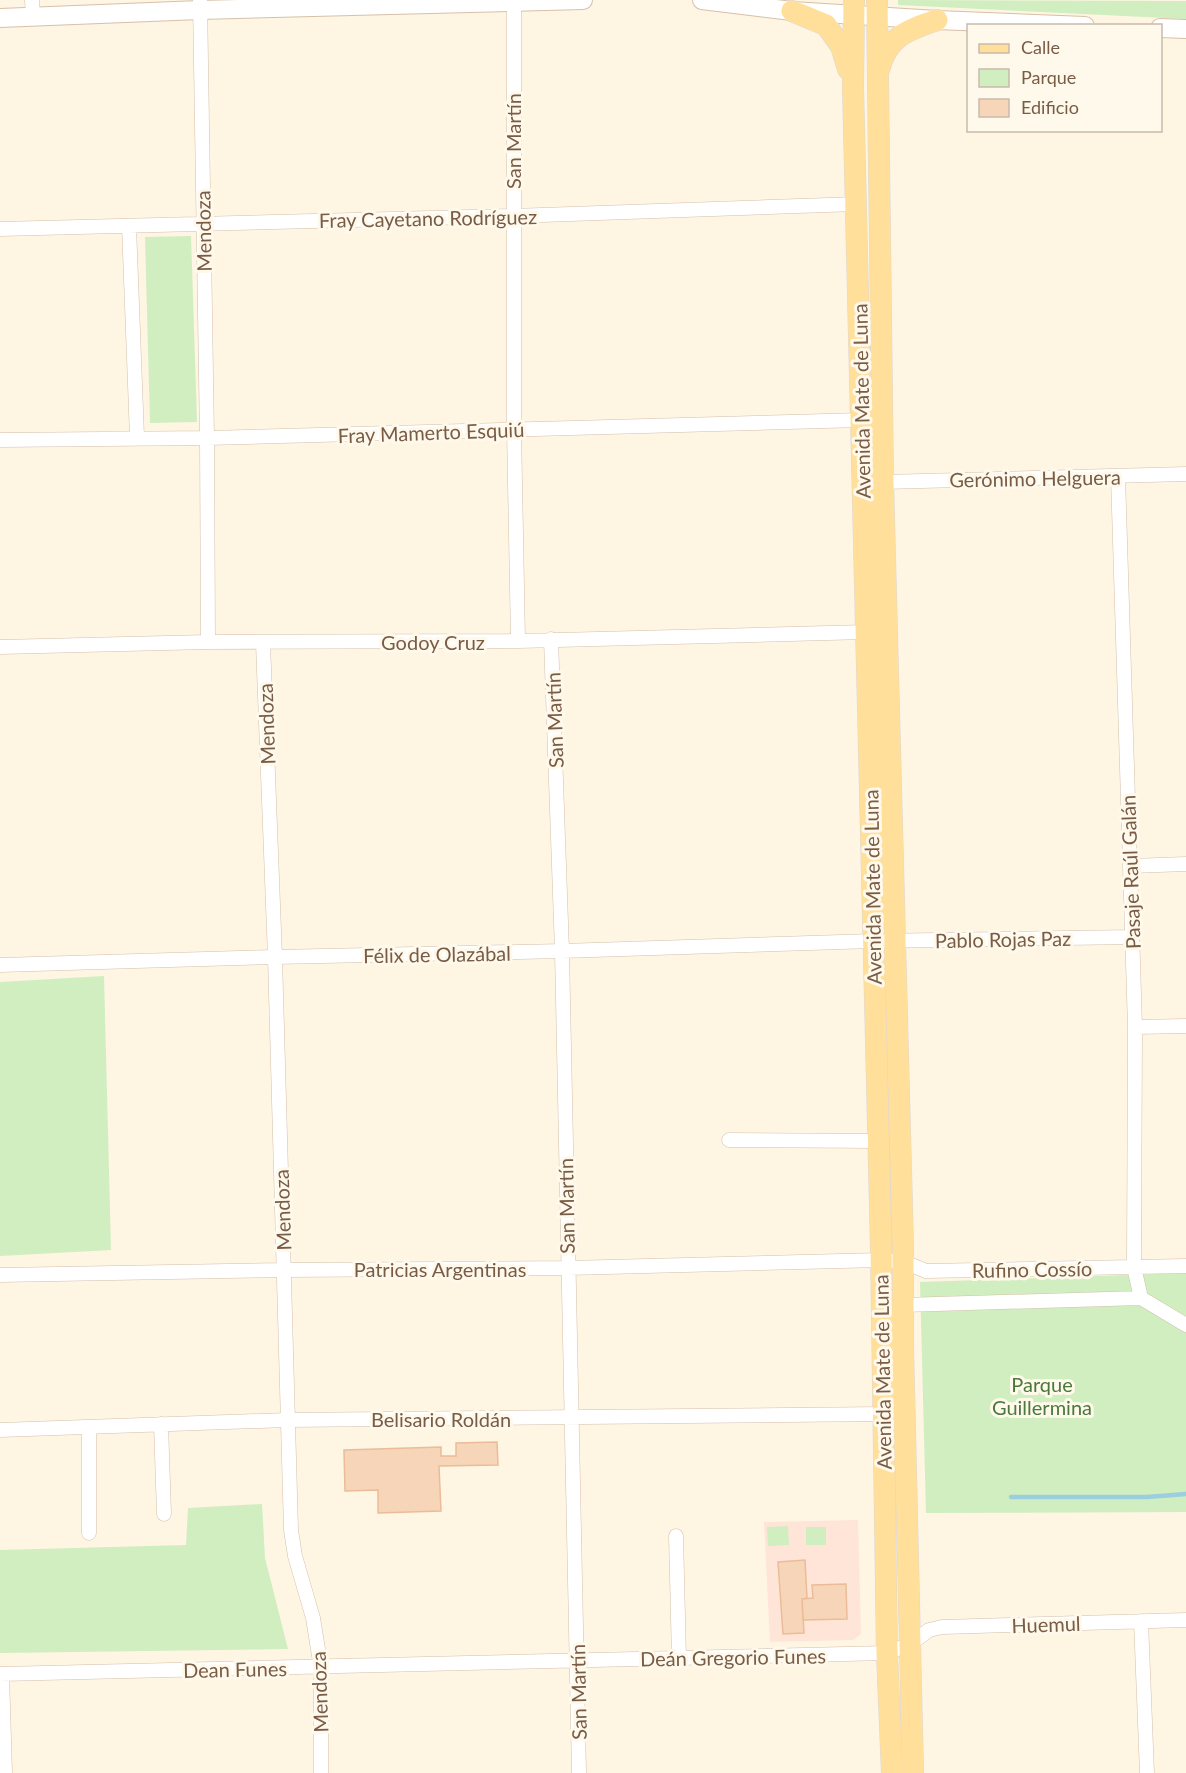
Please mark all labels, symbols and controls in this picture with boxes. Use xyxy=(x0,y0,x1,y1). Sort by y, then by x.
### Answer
legend xyxy=(967,24,1162,132)
text: Calle xyxy=(1021,36,1060,58)
text: Parque xyxy=(1021,66,1076,88)
street label: San Martín xyxy=(501,93,525,189)
text: Edificio xyxy=(1021,96,1079,118)
street label: Mendoza xyxy=(190,190,216,272)
street label: Fray Cayetano Rodríguez xyxy=(319,204,537,232)
street label: Avenida Mate de Luna xyxy=(847,303,875,499)
street label: Fray Mamerto Esquiú xyxy=(337,417,525,447)
street label: Gerónimo Helguera xyxy=(949,465,1121,491)
street label: Godoy Cruz xyxy=(381,630,485,654)
street label: San Martín xyxy=(540,672,568,768)
street label: Mendoza xyxy=(253,683,279,765)
street label: Avenida Mate de Luna xyxy=(858,789,886,985)
street label: Pasaje Raúl Galán xyxy=(1115,794,1145,950)
street label: Pablo Rojas Paz xyxy=(935,926,1071,952)
street label: Félix de Olazábal xyxy=(363,941,511,967)
street label: San Martín xyxy=(553,1158,579,1254)
street label: Mendoza xyxy=(269,1169,295,1251)
street label: Rufino Cossío xyxy=(972,1256,1092,1282)
street label: Patricias Argentinas xyxy=(354,1257,526,1281)
street label: Avenida Mate de Luna xyxy=(868,1274,896,1470)
park label: Parque Guillermina xyxy=(992,1372,1092,1419)
street label: Belisario Roldán xyxy=(371,1407,511,1431)
street label: Huemul xyxy=(1011,1611,1081,1637)
street label: Deán Gregorio Funes xyxy=(640,1643,826,1671)
street label: San Martín xyxy=(565,1644,591,1740)
street label: Mendoza xyxy=(306,1651,332,1733)
street label: Dean Funes xyxy=(183,1656,287,1682)

